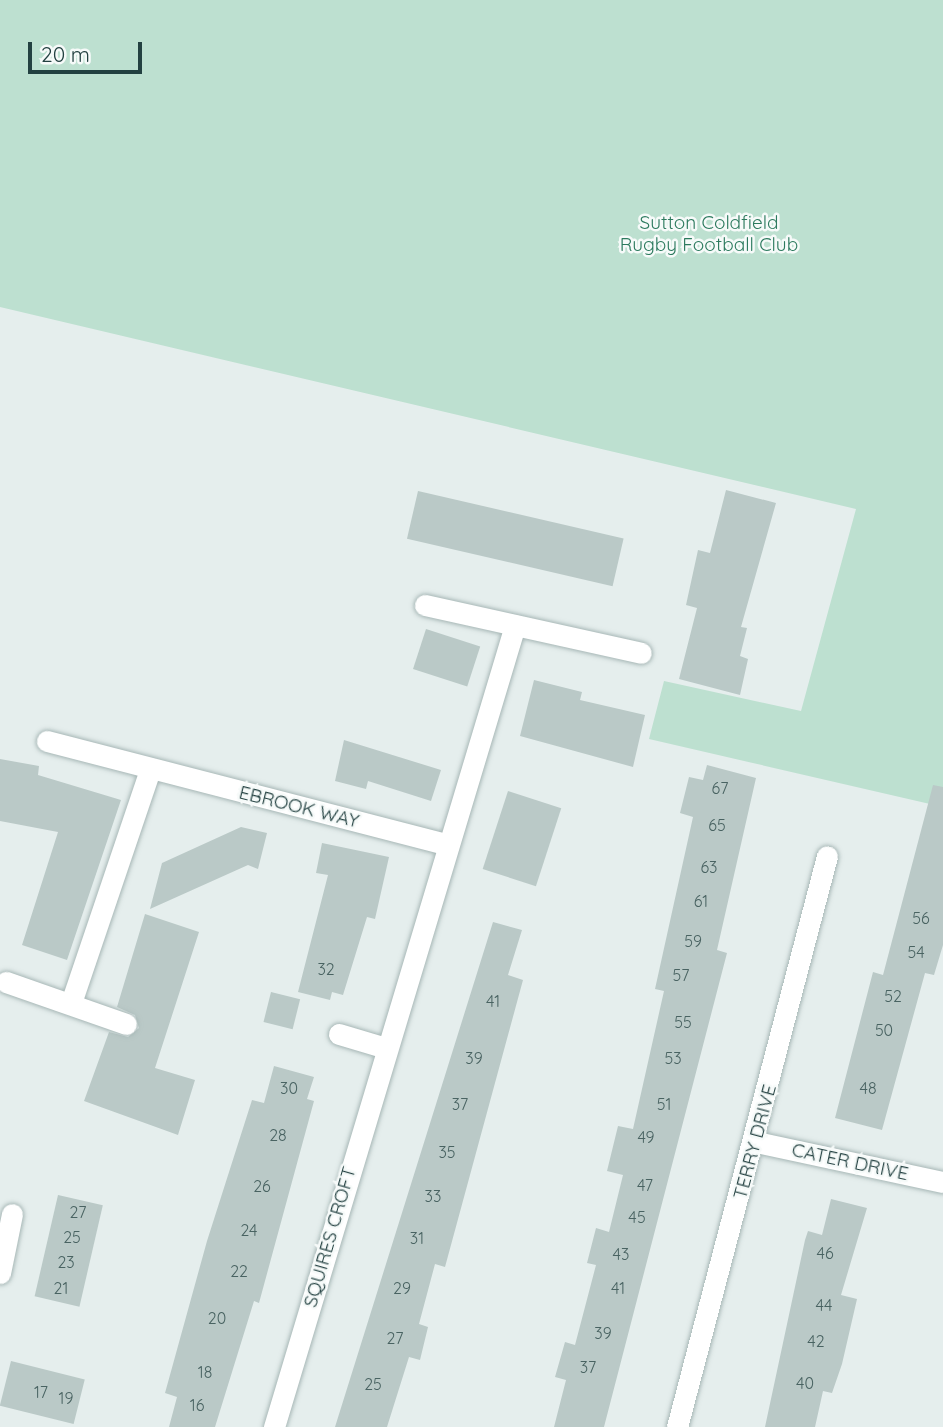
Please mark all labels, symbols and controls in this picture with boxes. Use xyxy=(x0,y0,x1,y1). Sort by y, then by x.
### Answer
scale bar xyxy=(32,28,145,72)
text: 20 m xyxy=(41,41,90,67)
park label: Sutton Coldfield Rugby Football Club xyxy=(620,212,798,256)
house number: 67 xyxy=(712,778,728,798)
street label: EBROOK WAY xyxy=(237,781,361,833)
house number: 65 xyxy=(708,815,726,835)
house number: 63 xyxy=(701,857,717,877)
house number: 61 xyxy=(694,891,708,911)
house number: 56 xyxy=(912,908,930,928)
house number: 59 xyxy=(684,931,702,951)
house number: 54 xyxy=(907,942,925,962)
house number: 32 xyxy=(317,959,335,979)
house number: 57 xyxy=(673,965,689,985)
house number: 52 xyxy=(884,986,902,1006)
house number: 41 xyxy=(486,991,500,1011)
house number: 55 xyxy=(674,1012,692,1032)
house number: 50 xyxy=(875,1020,893,1040)
house number: 39 xyxy=(465,1048,483,1068)
house number: 53 xyxy=(664,1048,682,1068)
house number: 30 xyxy=(280,1078,298,1098)
house number: 48 xyxy=(859,1078,877,1098)
street label: TERRY DRIVE xyxy=(729,1082,781,1202)
house number: 37 xyxy=(452,1094,468,1114)
house number: 51 xyxy=(657,1094,671,1114)
house number: 28 xyxy=(269,1125,287,1145)
house number: 49 xyxy=(637,1127,655,1147)
street label: CATER DRIVE xyxy=(790,1139,910,1185)
house number: 35 xyxy=(438,1142,456,1162)
street label: SQUIRES CROFT xyxy=(299,1164,361,1310)
house number: 47 xyxy=(637,1175,653,1195)
house number: 26 xyxy=(253,1176,271,1196)
house number: 33 xyxy=(425,1186,441,1206)
house number: 27 xyxy=(70,1202,86,1222)
house number: 45 xyxy=(628,1207,646,1227)
house number: 24 xyxy=(240,1220,258,1240)
house number: 25 xyxy=(63,1227,81,1247)
house number: 31 xyxy=(410,1228,424,1248)
house number: 46 xyxy=(816,1243,834,1263)
house number: 43 xyxy=(613,1244,629,1264)
house number: 23 xyxy=(57,1252,75,1272)
house number: 22 xyxy=(230,1261,248,1281)
house number: 21 xyxy=(54,1278,68,1298)
house number: 29 xyxy=(393,1278,411,1298)
house number: 41 xyxy=(611,1278,625,1298)
house number: 44 xyxy=(816,1295,832,1315)
house number: 20 xyxy=(208,1308,226,1328)
house number: 39 xyxy=(594,1323,612,1343)
house number: 27 xyxy=(387,1328,403,1348)
house number: 42 xyxy=(807,1331,825,1351)
house number: 37 xyxy=(580,1357,596,1377)
house number: 18 xyxy=(198,1362,212,1382)
house number: 40 xyxy=(796,1373,814,1393)
house number: 25 xyxy=(364,1374,382,1394)
house number: 17 xyxy=(34,1382,48,1402)
house number: 19 xyxy=(59,1388,73,1408)
house number: 16 xyxy=(190,1395,204,1415)

